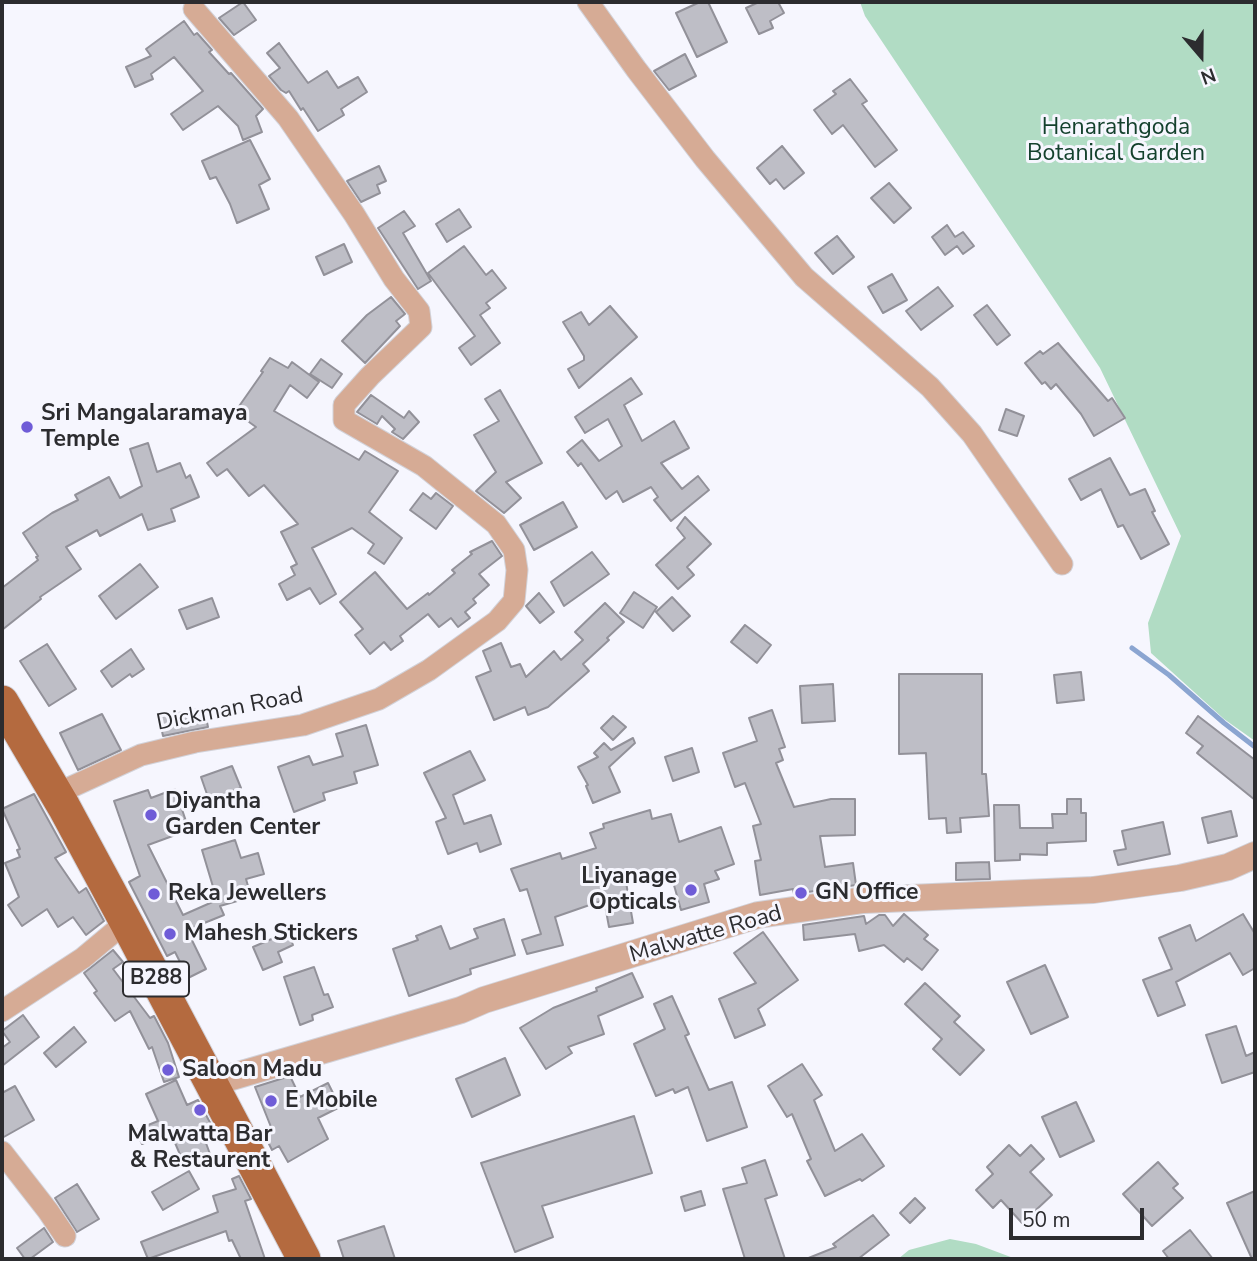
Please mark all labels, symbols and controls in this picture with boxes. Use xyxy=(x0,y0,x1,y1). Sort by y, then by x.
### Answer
north arrow xyxy=(1166,21,1236,91)
text: N xyxy=(1197,61,1219,90)
park label: Henarathgoda Botanical Garden xyxy=(1027,114,1205,168)
place label: Sri Mangalaramaya Temple xyxy=(41,400,248,454)
marker: Sri Mangalaramaya Temple xyxy=(19,419,35,435)
street label: Dickman Road xyxy=(154,682,306,738)
place label: Diyantha Garden Center xyxy=(165,788,320,842)
marker: Diyantha Garden Center xyxy=(143,807,159,823)
place label: Liyanage Opticals xyxy=(581,863,677,917)
place label: GN Office xyxy=(815,879,918,907)
place label: Reka Jewellers xyxy=(168,880,326,908)
marker: Liyanage Opticals xyxy=(683,882,699,898)
marker: GN Office xyxy=(793,885,809,901)
marker: Reka Jewellers xyxy=(146,886,162,902)
street label: Malwatte Road xyxy=(627,900,785,970)
place label: Mahesh Stickers xyxy=(184,920,358,948)
marker: Mahesh Stickers xyxy=(162,926,178,942)
road number: B288 xyxy=(123,962,189,996)
place label: Saloon Madu xyxy=(182,1056,322,1084)
marker: Saloon Madu xyxy=(160,1062,176,1078)
place label: E Mobile xyxy=(285,1087,378,1115)
marker: E Mobile xyxy=(263,1093,279,1109)
marker: Malwatta Bar & Restaurent xyxy=(192,1102,208,1118)
place label: Malwatta Bar & Restaurent xyxy=(128,1121,272,1175)
scale bar xyxy=(1012,1194,1147,1238)
text: 50 m xyxy=(1022,1206,1071,1234)

